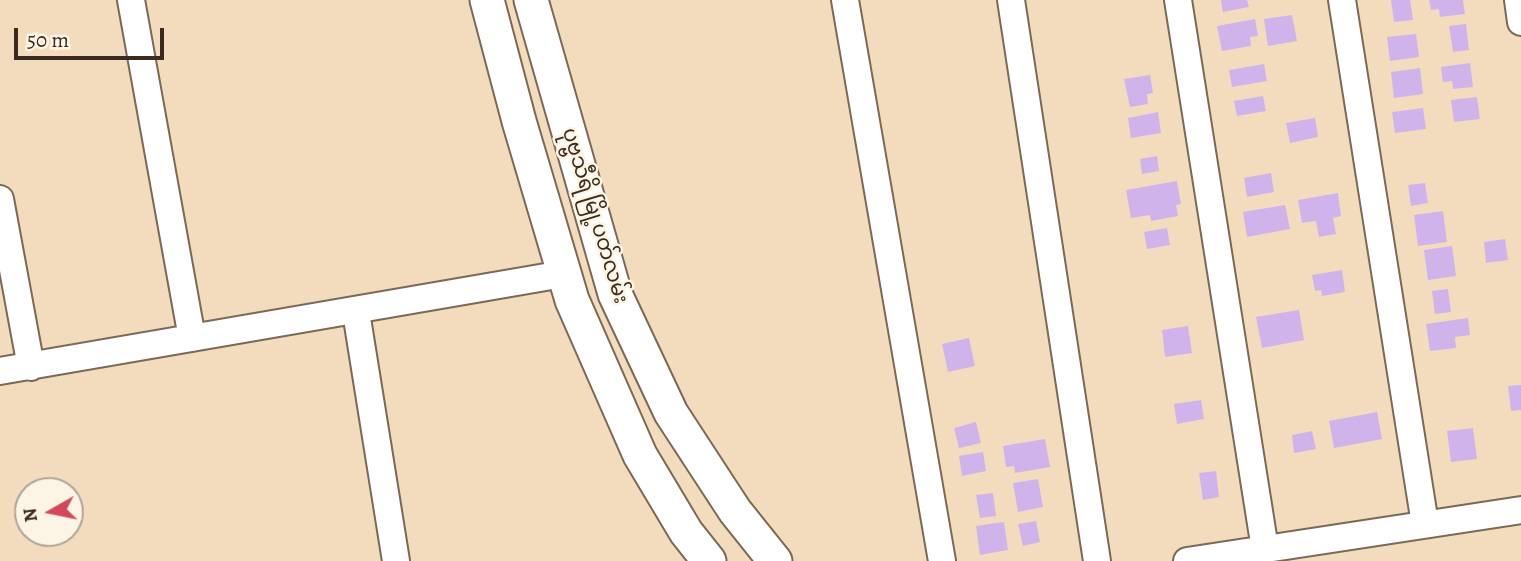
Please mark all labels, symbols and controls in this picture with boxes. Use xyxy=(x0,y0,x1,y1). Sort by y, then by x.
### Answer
scale bar xyxy=(18,14,168,58)
text: 50 m xyxy=(27,26,69,54)
street label: ပုဗ္ဗသီရိ မြို့ပတ်လမ်း xyxy=(555,125,633,307)
north arrow xyxy=(14,477,84,547)
text: N xyxy=(16,506,44,524)

